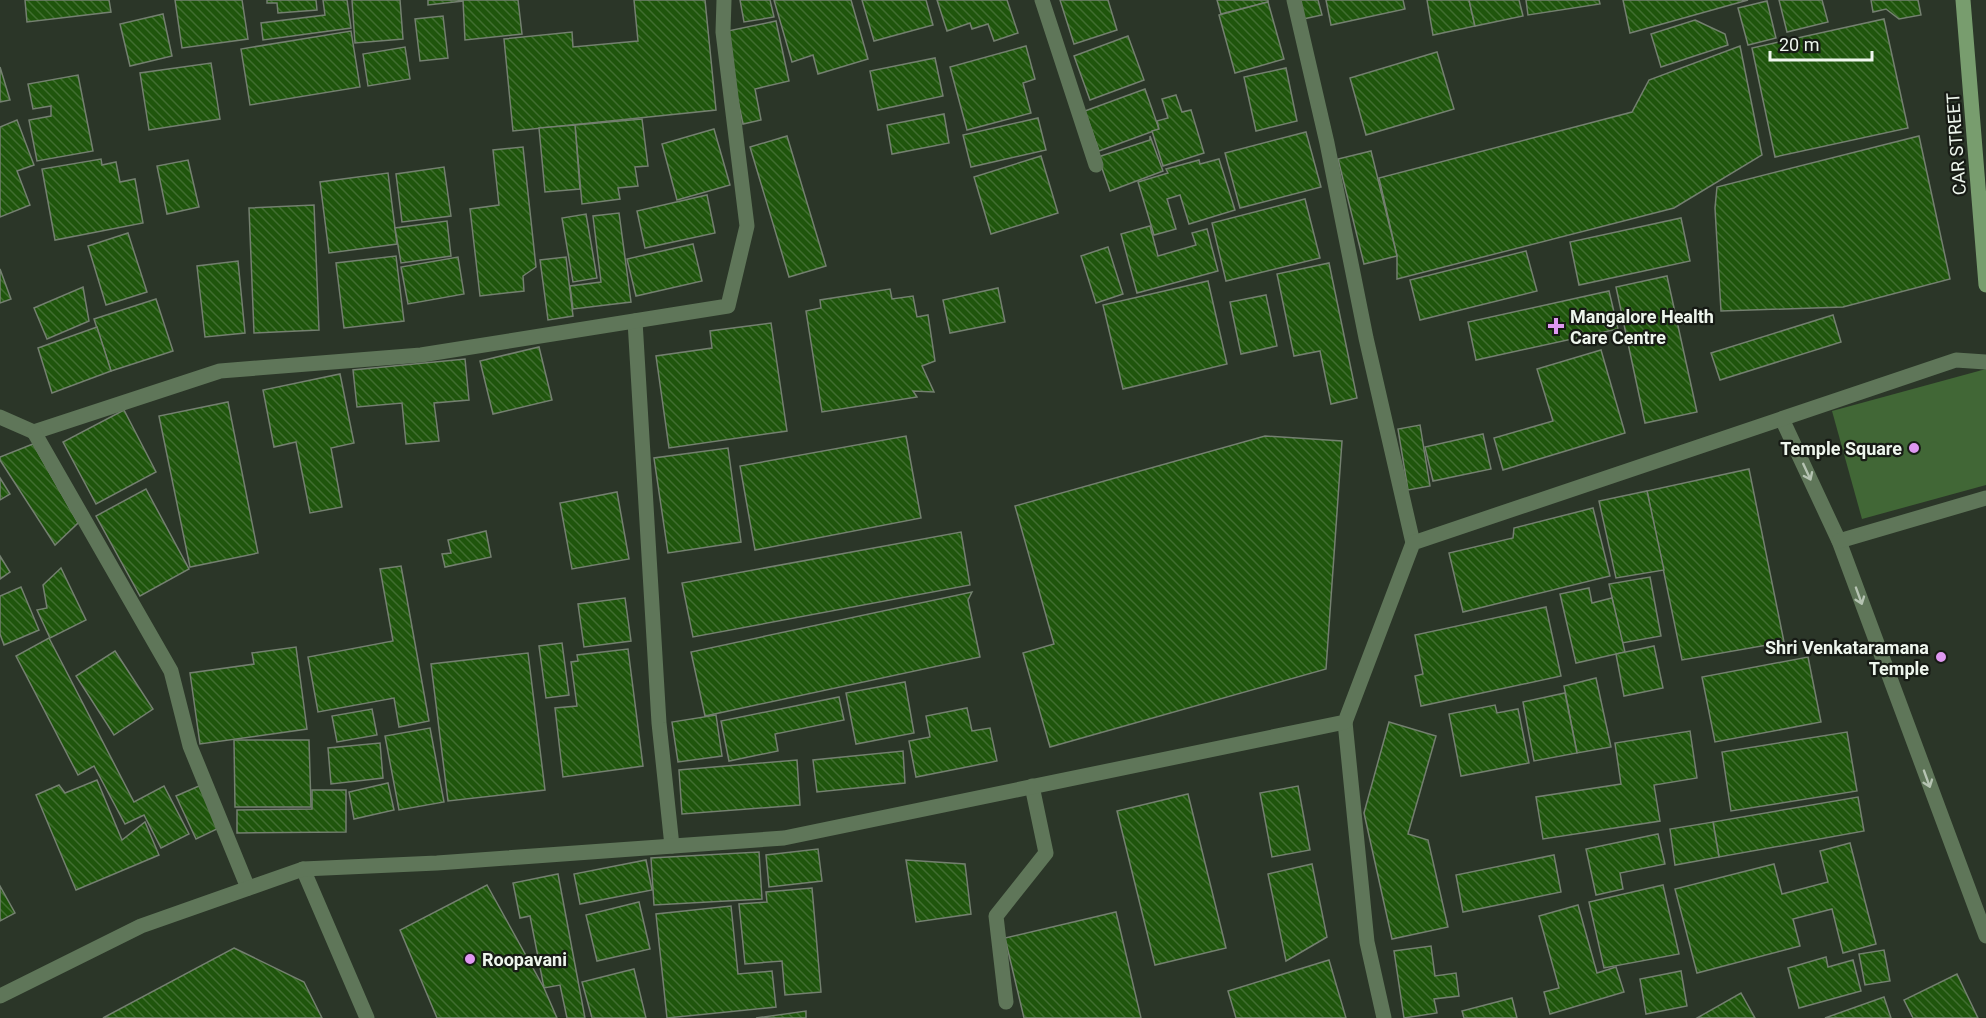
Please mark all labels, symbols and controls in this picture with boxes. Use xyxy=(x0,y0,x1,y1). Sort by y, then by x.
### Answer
scale bar xyxy=(1770,24,1872,62)
text: 20 m xyxy=(1779,34,1819,55)
street label: CAR STREET xyxy=(1942,92,1970,196)
place label: Mangalore Health Care Centre xyxy=(1570,306,1714,348)
marker: Mangalore Health Care Centre xyxy=(1547,317,1565,335)
place label: Temple Square xyxy=(1780,438,1902,459)
marker: Temple Square xyxy=(1907,441,1921,455)
one-way arrow xyxy=(1801,462,1813,480)
one-way arrow xyxy=(1854,586,1865,605)
place label: Shri Venkataramana Temple xyxy=(1765,637,1929,679)
marker: Shri Venkataramana Temple xyxy=(1934,650,1948,664)
one-way arrow xyxy=(1923,769,1934,788)
place label: Roopavani xyxy=(482,949,567,970)
marker: Roopavani xyxy=(463,952,477,966)

